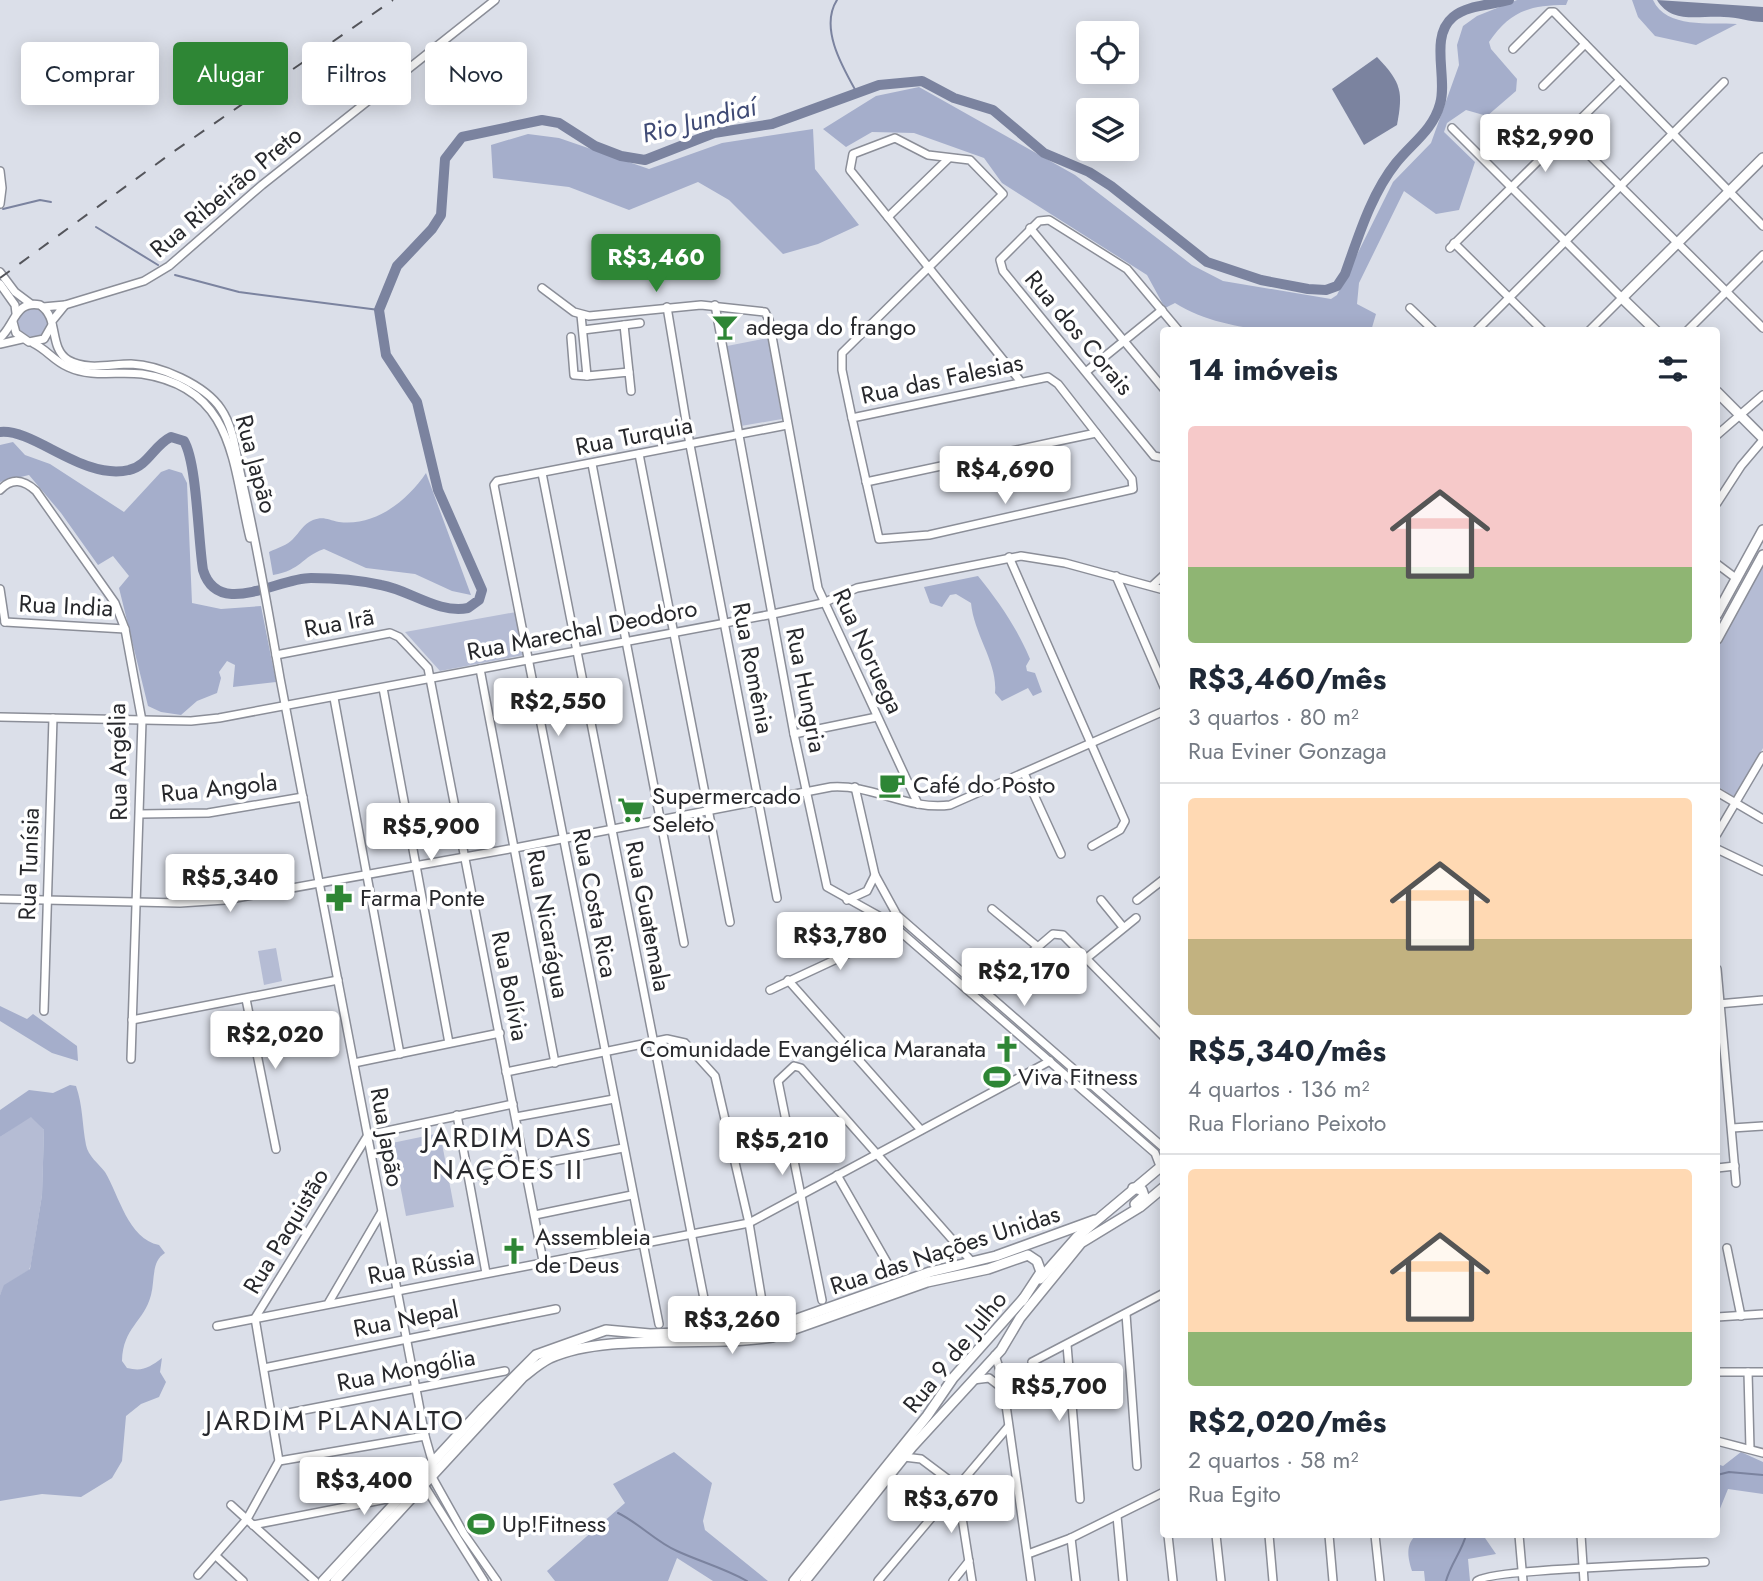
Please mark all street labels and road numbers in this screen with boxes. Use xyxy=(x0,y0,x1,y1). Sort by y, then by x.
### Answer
street label: Rua Ribeirão Preto xyxy=(142,118,309,266)
street label: Rua dos Corais xyxy=(1017,263,1142,403)
street label: Rua das Falesias xyxy=(858,344,1026,413)
street label: Rua Turquia xyxy=(572,407,695,464)
street label: Rua Japão xyxy=(227,411,286,517)
street label: Rua Noruega xyxy=(824,582,913,719)
street label: Rua India xyxy=(18,586,114,625)
street label: Rua Marechal Deodoro xyxy=(464,590,700,669)
street label: Rua Irã xyxy=(301,599,377,646)
street label: Rua Romênia xyxy=(724,599,783,736)
street label: Rua Hungria xyxy=(777,624,836,756)
street label: Rua Argélia xyxy=(99,703,136,821)
street label: Rua Angola xyxy=(159,764,279,811)
street label: Rua Tunísia xyxy=(9,807,48,921)
street label: Rua Costa Rica xyxy=(564,825,627,980)
street label: Rua Guatemala xyxy=(617,837,680,994)
street label: Rua Nicarágua xyxy=(518,847,579,1001)
street label: Rua Bolívia xyxy=(483,928,538,1044)
street label: Rua Japão xyxy=(362,1084,413,1189)
street label: Rua Paquistão xyxy=(234,1161,337,1300)
street label: Rua das Nações Unidas xyxy=(826,1196,1064,1303)
street label: Rua Rússia xyxy=(365,1238,477,1293)
street label: Rua 9 de Julho xyxy=(894,1283,1015,1420)
street label: Rua Nepal xyxy=(350,1291,462,1346)
street label: Rua Mongólia xyxy=(334,1339,478,1400)

